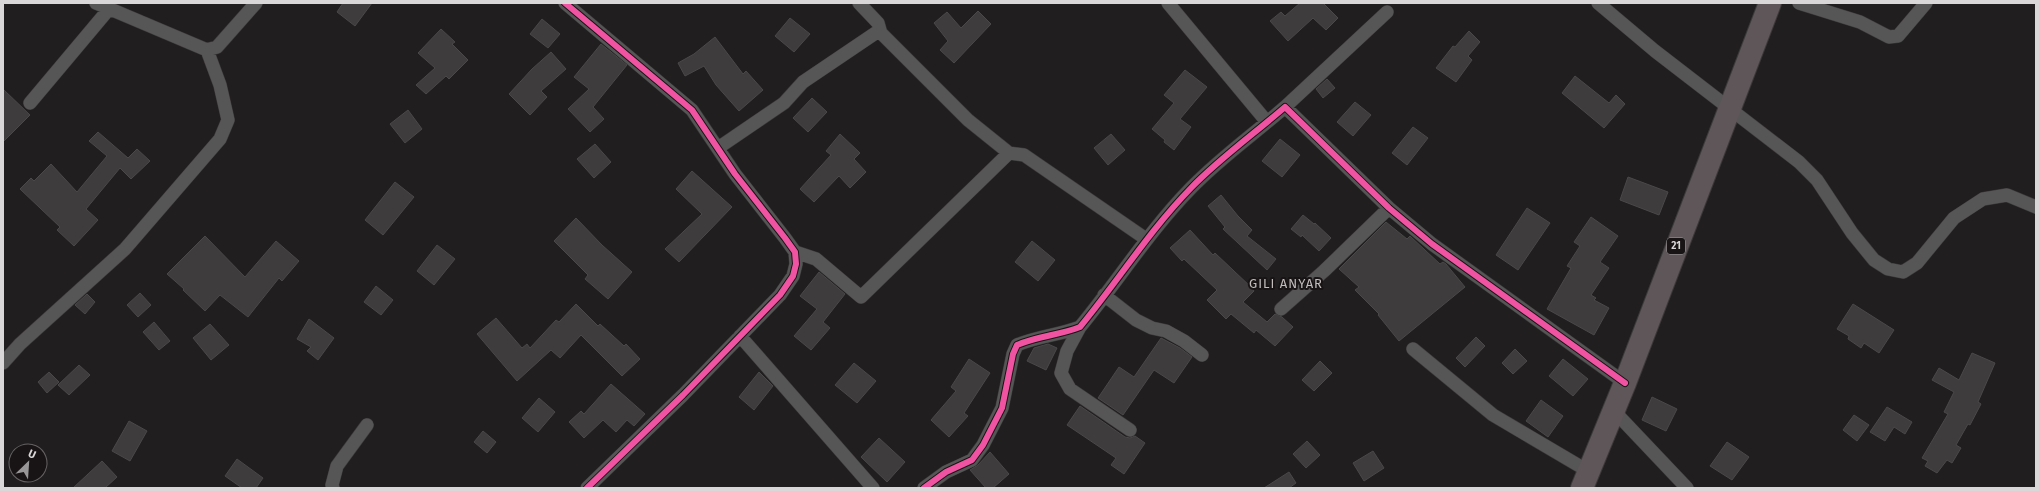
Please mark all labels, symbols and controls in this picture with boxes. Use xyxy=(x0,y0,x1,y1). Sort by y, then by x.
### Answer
road number: 21 xyxy=(1667,238,1685,254)
district label: GILI ANYAR xyxy=(1249,276,1323,291)
north arrow xyxy=(8,443,48,483)
text: U xyxy=(26,447,38,462)

